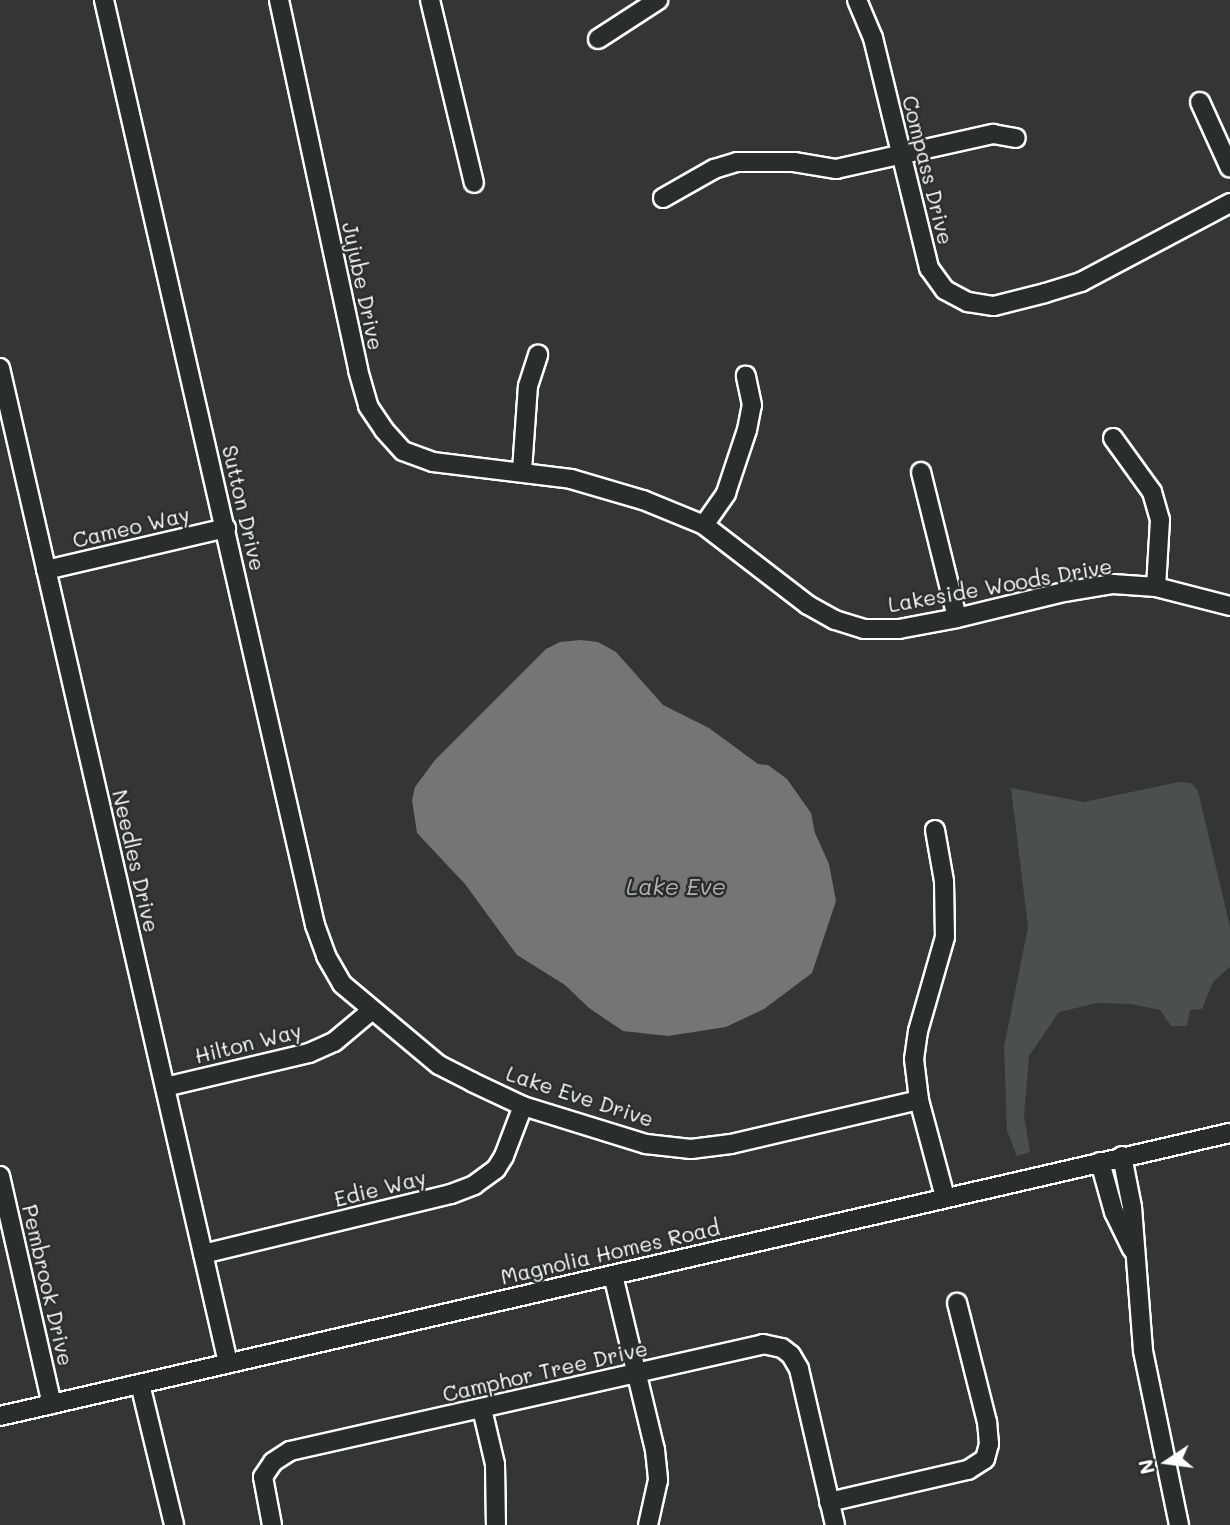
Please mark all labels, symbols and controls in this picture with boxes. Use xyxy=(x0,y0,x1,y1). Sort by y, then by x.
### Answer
street label: Compass Drive xyxy=(897,93,959,247)
street label: Jujube Drive xyxy=(337,220,389,352)
street label: Sutton Drive xyxy=(217,443,271,573)
street label: Cameo Way xyxy=(70,501,192,553)
street label: Lakeside Woods Drive xyxy=(886,553,1114,617)
street label: Needles Drive xyxy=(107,787,165,935)
water label: Lake Eve xyxy=(626,872,726,900)
street label: Hilton Way xyxy=(192,1018,304,1068)
street label: Lake Eve Drive xyxy=(503,1060,657,1132)
street label: Edie Way xyxy=(331,1164,429,1212)
street label: Pembrook Drive xyxy=(17,1202,79,1368)
street label: Magnolia Homes Road xyxy=(498,1215,722,1289)
street label: Camphor Tree Drive xyxy=(440,1335,650,1407)
north arrow xyxy=(1132,1427,1202,1497)
text: N xyxy=(1132,1457,1160,1477)

